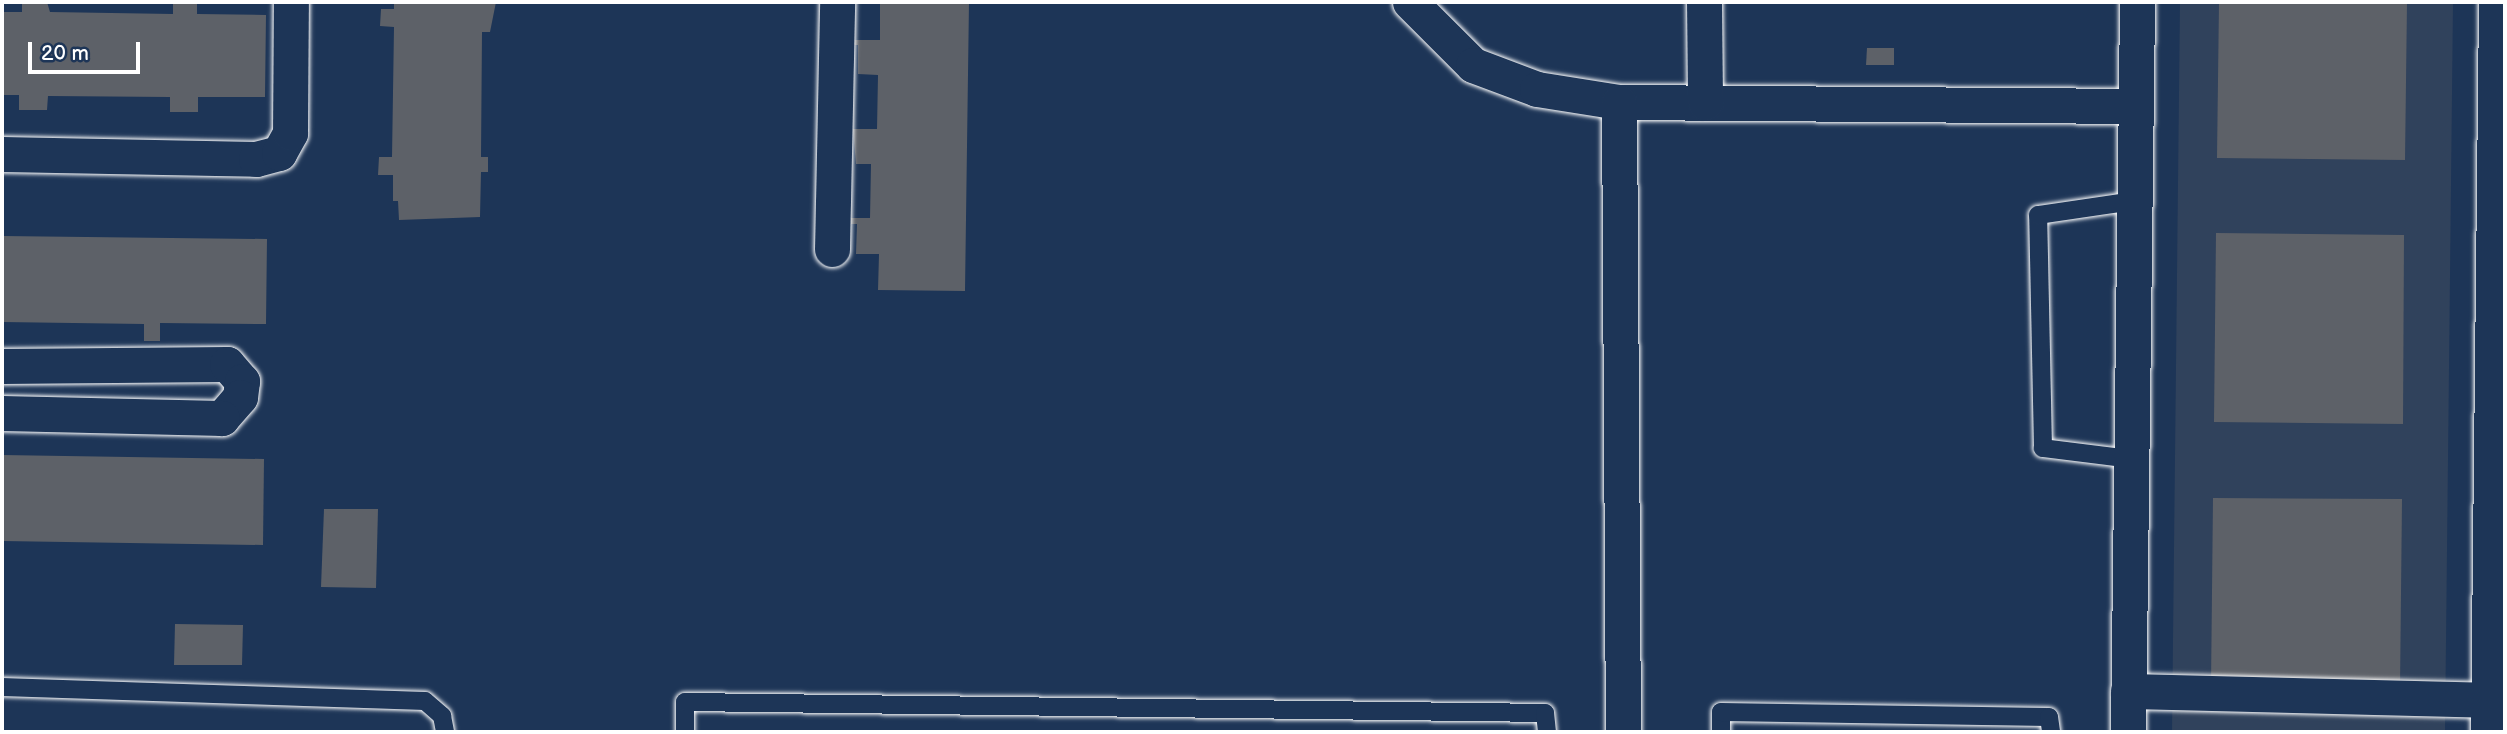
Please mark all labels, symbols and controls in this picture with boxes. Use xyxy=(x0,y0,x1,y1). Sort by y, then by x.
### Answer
scale bar xyxy=(32,28,144,72)
text: 20 m xyxy=(41,41,89,66)

